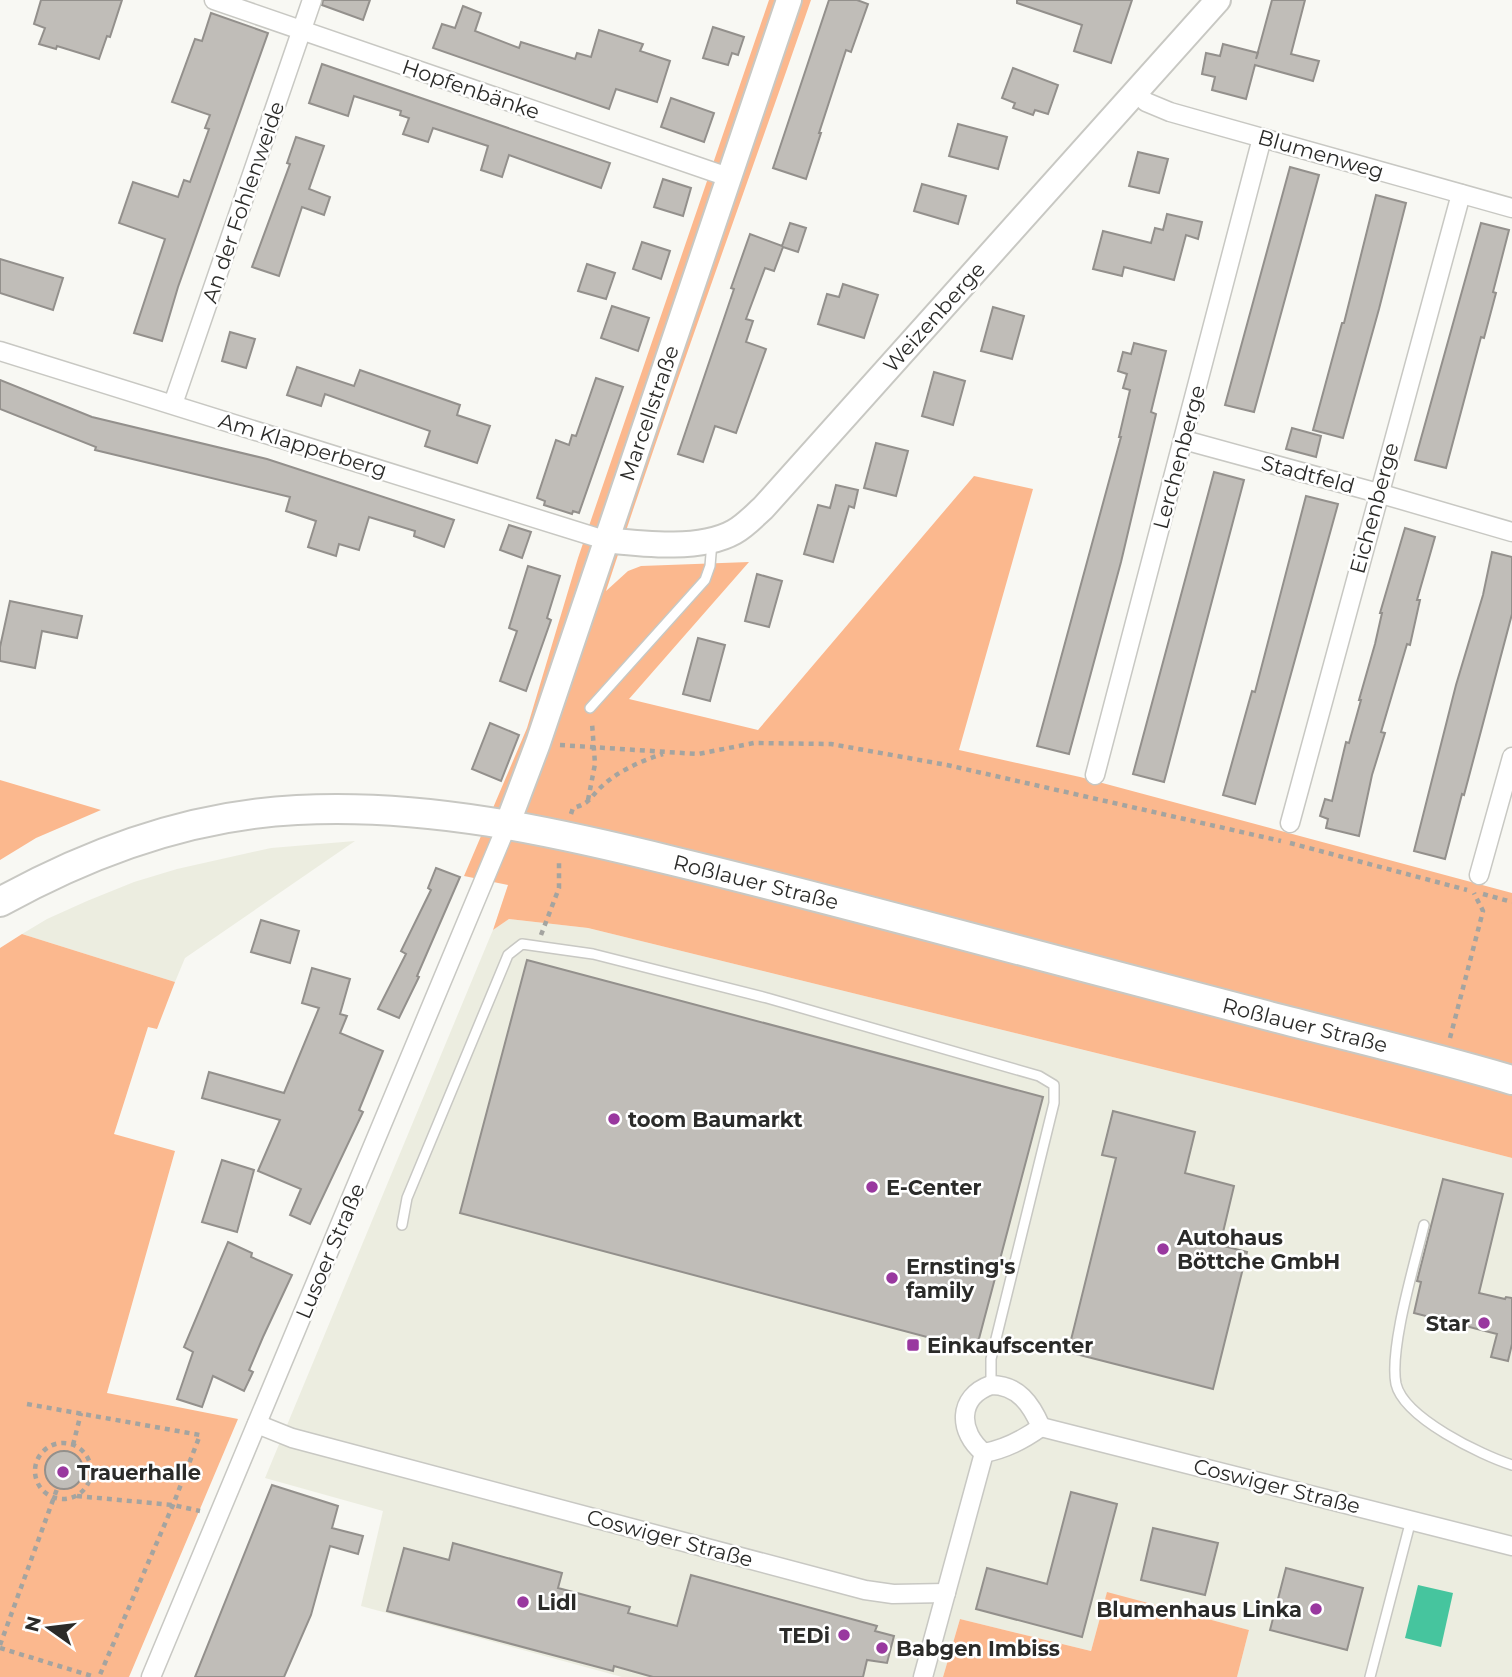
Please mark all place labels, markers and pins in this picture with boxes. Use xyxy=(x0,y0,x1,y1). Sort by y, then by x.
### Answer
place label: toom Baumarkt xyxy=(628,1107,803,1132)
marker: toom Baumarkt xyxy=(606,1111,622,1127)
place label: E-Center xyxy=(886,1175,982,1200)
marker: E-Center xyxy=(864,1179,880,1195)
place label: Autohaus Böttche GmbH xyxy=(1176,1225,1340,1274)
marker: Autohaus Böttche GmbH xyxy=(1155,1241,1171,1257)
place label: Ernsting's family xyxy=(906,1254,1015,1303)
marker: Ernsting's family xyxy=(884,1270,900,1286)
place label: Star xyxy=(1426,1311,1470,1336)
marker: Star xyxy=(1476,1315,1492,1331)
place label: Einkaufscenter xyxy=(927,1333,1093,1358)
marker: Einkaufscenter xyxy=(905,1337,921,1353)
place label: Trauerhalle xyxy=(77,1460,201,1485)
marker: Trauerhalle xyxy=(55,1464,71,1480)
place label: Lidl xyxy=(537,1590,577,1615)
marker: Lidl xyxy=(515,1594,531,1610)
place label: Blumenhaus Linka xyxy=(1096,1597,1302,1622)
marker: Blumenhaus Linka xyxy=(1308,1601,1324,1617)
place label: TEDi xyxy=(779,1623,830,1648)
marker: TEDi xyxy=(836,1627,852,1643)
place label: Babgen Imbiss xyxy=(896,1636,1060,1661)
marker: Babgen Imbiss xyxy=(874,1640,890,1656)

